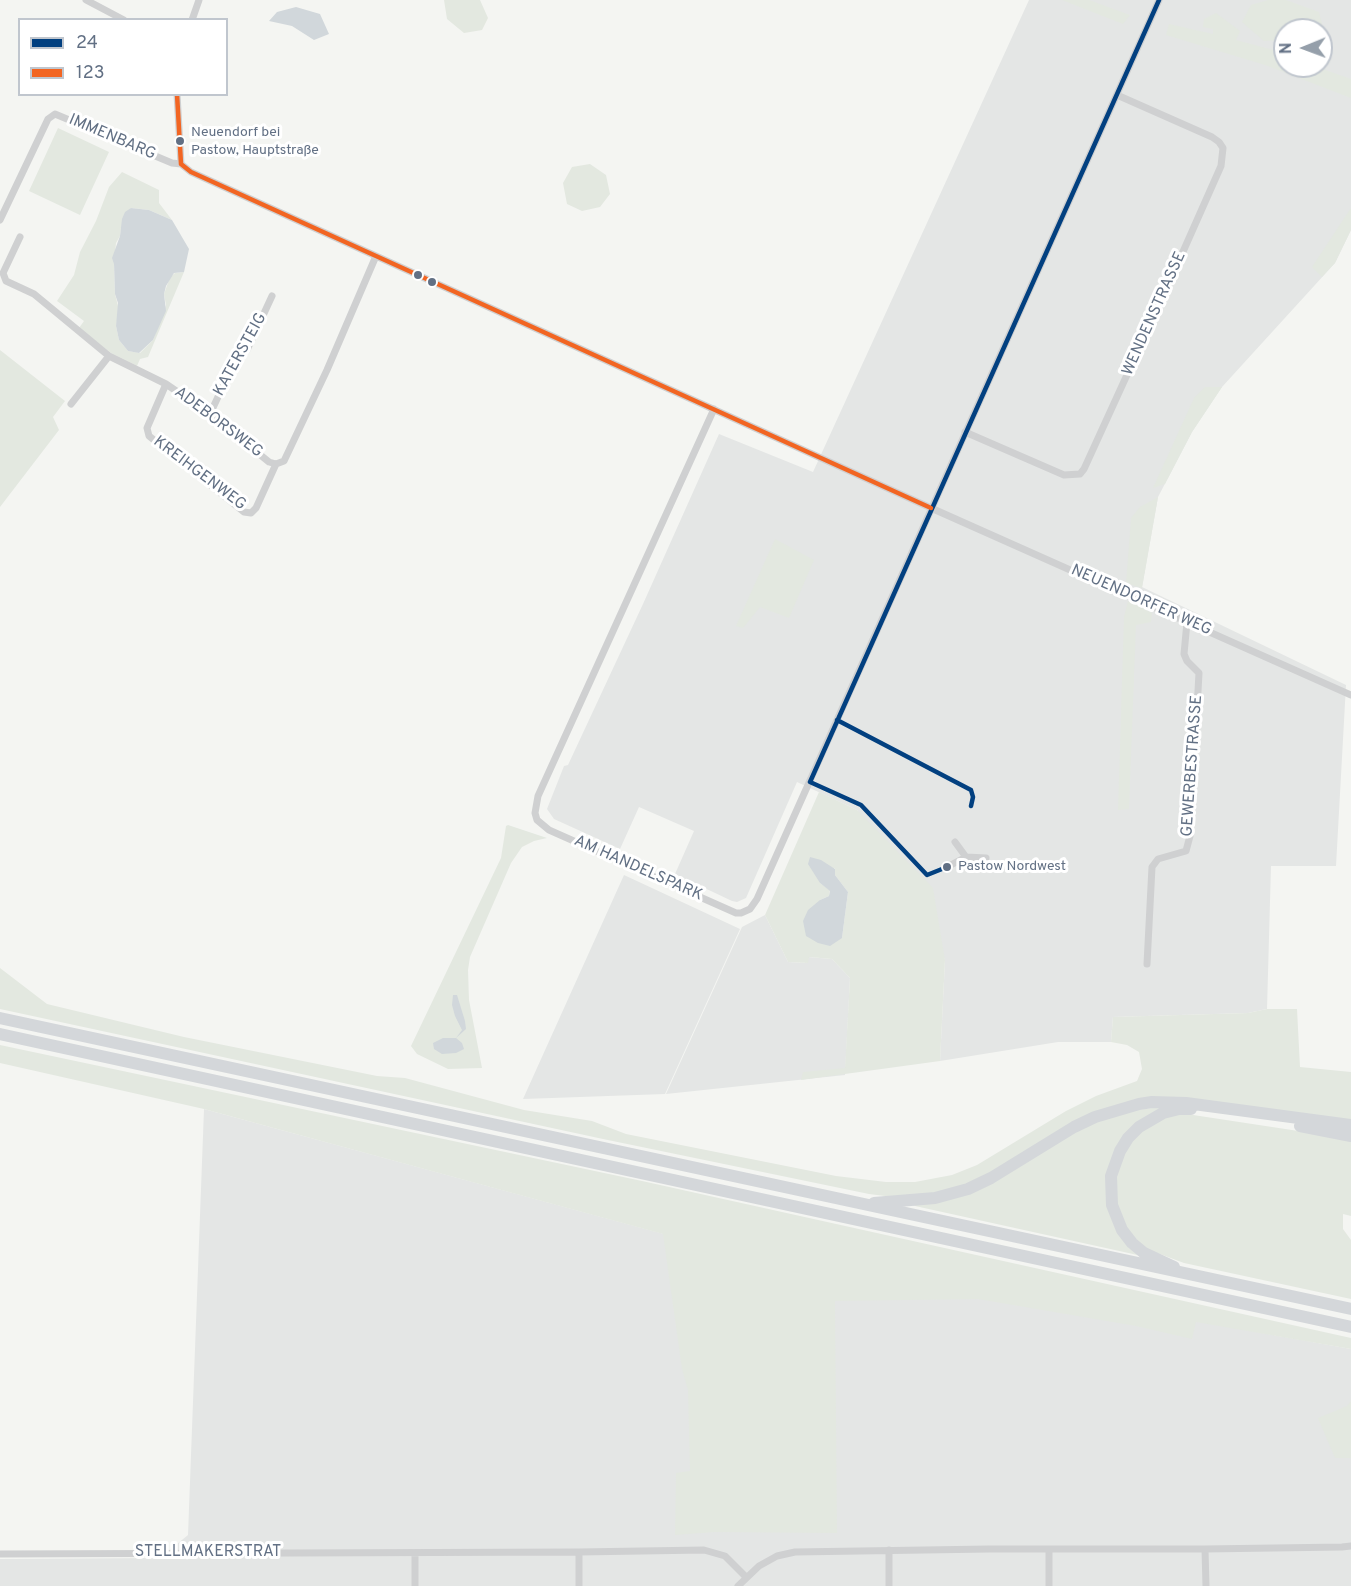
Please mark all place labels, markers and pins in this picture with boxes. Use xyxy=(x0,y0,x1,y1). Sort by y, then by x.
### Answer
place label: Neuendorf bei Pastow, Hauptstraße xyxy=(191,125,319,158)
marker: Neuendorf bei Pastow, Hauptstraße xyxy=(174,135,186,147)
unlabelled marker xyxy=(412,269,424,281)
unlabelled marker xyxy=(426,276,438,288)
place label: Pastow Nordwest xyxy=(958,859,1066,875)
marker: Pastow Nordwest xyxy=(941,861,953,873)

